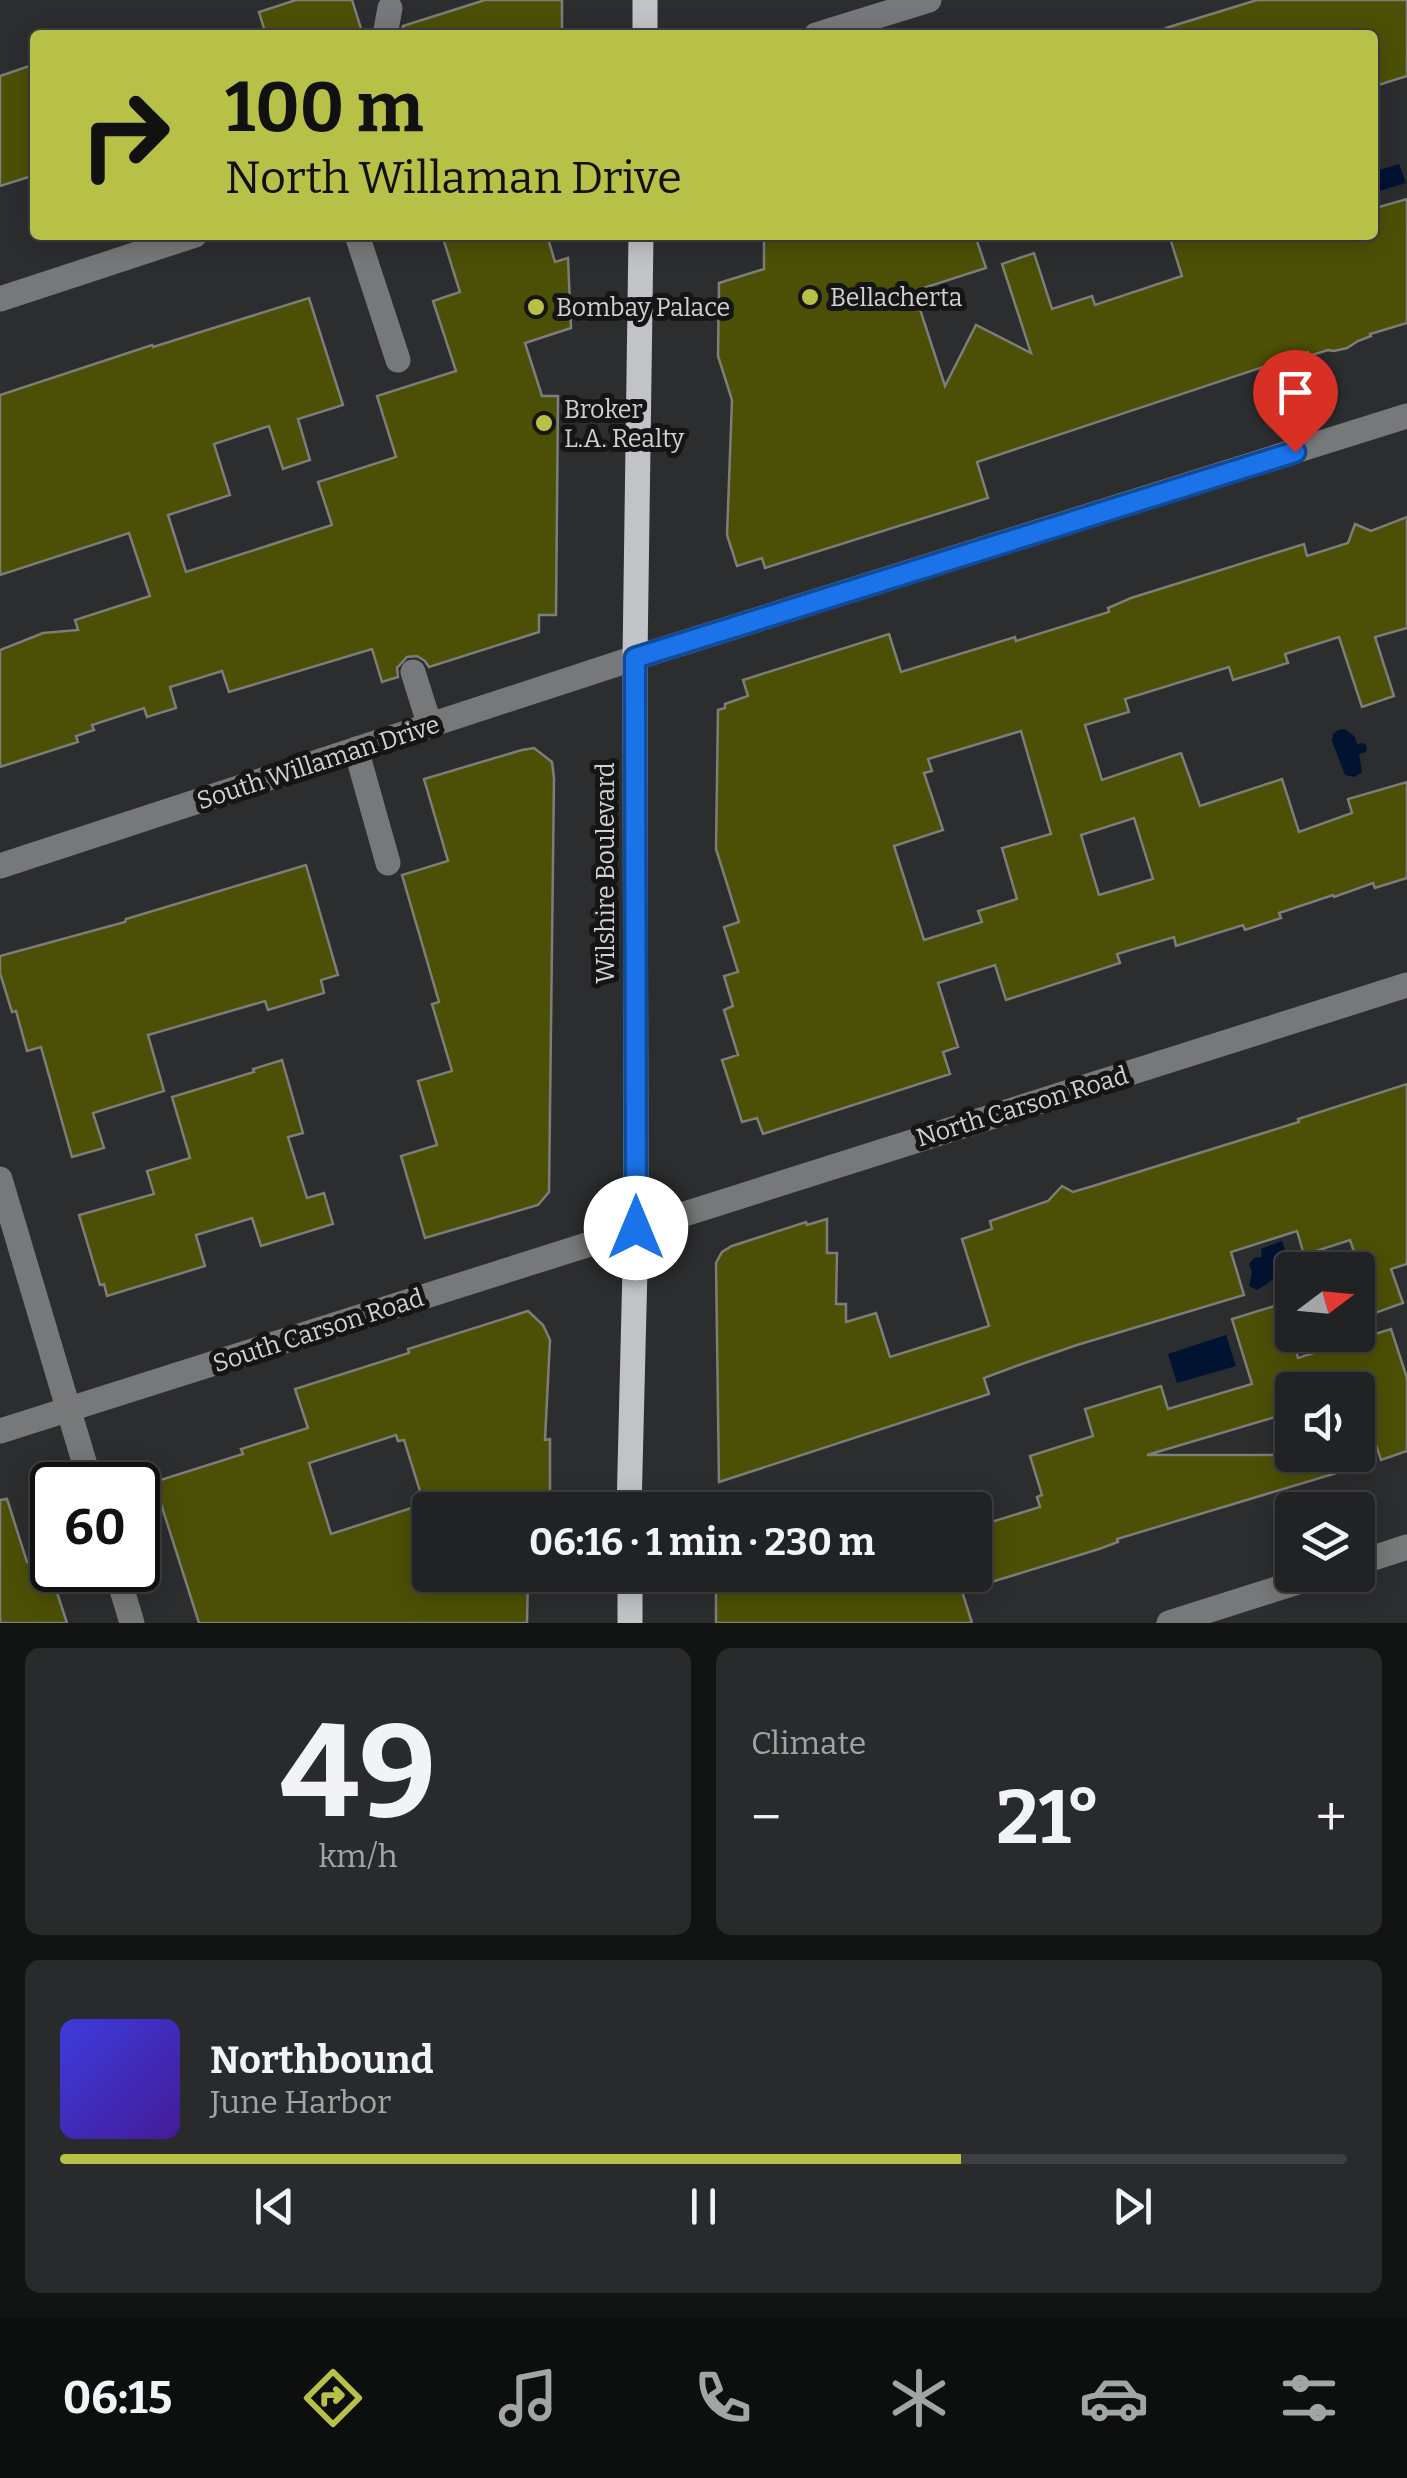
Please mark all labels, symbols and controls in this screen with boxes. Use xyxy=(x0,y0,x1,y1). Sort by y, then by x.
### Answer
text: 100 m xyxy=(225,66,424,150)
icon: right xyxy=(60,70,190,200)
text: North Willaman Drive xyxy=(225,151,682,205)
place label: Bellacherta xyxy=(830,283,963,313)
marker: Bellacherta xyxy=(799,286,821,308)
place label: Bombay Palace xyxy=(556,293,730,323)
marker: Bombay Palace xyxy=(525,296,547,318)
pin xyxy=(1253,350,1338,453)
icon: arrive xyxy=(1268,365,1323,420)
place label: Broker L.A. Realty xyxy=(564,395,685,454)
marker: Broker L.A. Realty xyxy=(533,412,555,434)
street label: South Willaman Drive xyxy=(193,710,444,816)
street label: Wilshire Boulevard xyxy=(591,762,621,983)
street label: North Carson Road xyxy=(913,1060,1132,1153)
position arrow xyxy=(584,1176,688,1280)
north arrow xyxy=(1275,1252,1375,1352)
map controls xyxy=(1275,1252,1375,1592)
street label: South Carson Road xyxy=(209,1283,428,1379)
button: sound xyxy=(1275,1372,1375,1472)
speed limit sign: 60 xyxy=(30,1462,160,1592)
button: layers xyxy=(1275,1492,1375,1592)
text: 06:16 · 1 min · 230 m xyxy=(529,1519,875,1565)
text: 49 xyxy=(280,1694,436,1850)
text: Climate xyxy=(751,1724,866,1762)
text: 21° xyxy=(996,1773,1101,1863)
text: − xyxy=(751,1785,781,1851)
text: + xyxy=(1316,1785,1347,1851)
text: km/h xyxy=(318,1837,398,1875)
text: Northbound xyxy=(210,2037,433,2083)
text: June Harbor xyxy=(210,2083,391,2121)
icon: previous xyxy=(247,2179,302,2234)
icon: pause xyxy=(676,2179,731,2234)
icon: next xyxy=(1105,2179,1160,2234)
icon: directions xyxy=(298,2363,368,2433)
icon: music xyxy=(493,2363,563,2433)
icon: phone xyxy=(688,2363,758,2433)
icon: climate xyxy=(884,2363,954,2433)
icon: car xyxy=(1079,2363,1149,2433)
icon: filters xyxy=(1274,2363,1344,2433)
text: 06:15 xyxy=(63,2371,172,2425)

